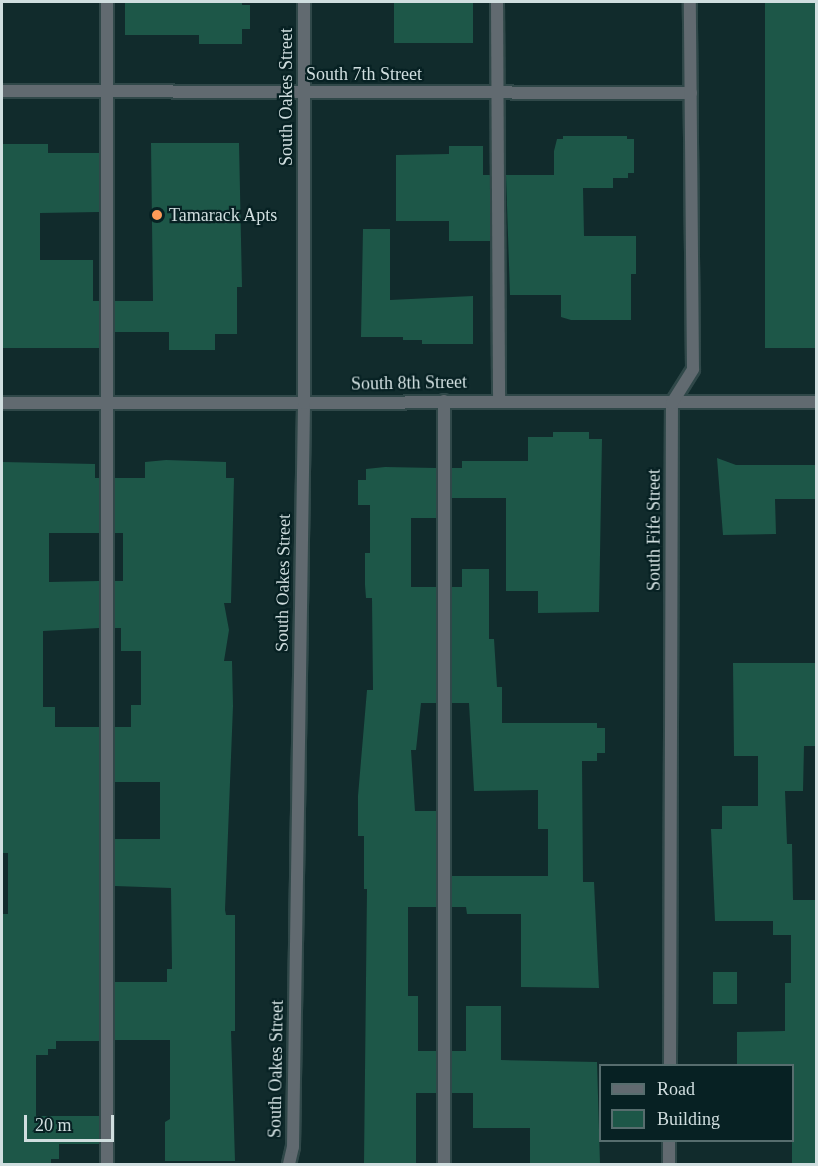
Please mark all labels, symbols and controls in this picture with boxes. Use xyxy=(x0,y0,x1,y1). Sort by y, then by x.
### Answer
street label: South Oakes Street xyxy=(275,28,297,166)
street label: South 7th Street xyxy=(306,63,422,85)
place label: Tamarack Apts xyxy=(169,204,278,226)
marker: Tamarack Apts xyxy=(150,208,164,222)
street label: South 8th Street xyxy=(351,371,467,395)
street label: South Fife Street xyxy=(643,469,665,591)
street label: South Oakes Street xyxy=(271,514,295,652)
street label: South Oakes Street xyxy=(264,1000,288,1138)
legend xyxy=(599,1064,794,1142)
text: Road xyxy=(657,1079,695,1099)
scale bar xyxy=(27,1103,117,1141)
text: Building xyxy=(657,1109,720,1129)
text: 20 m xyxy=(35,1115,72,1135)

